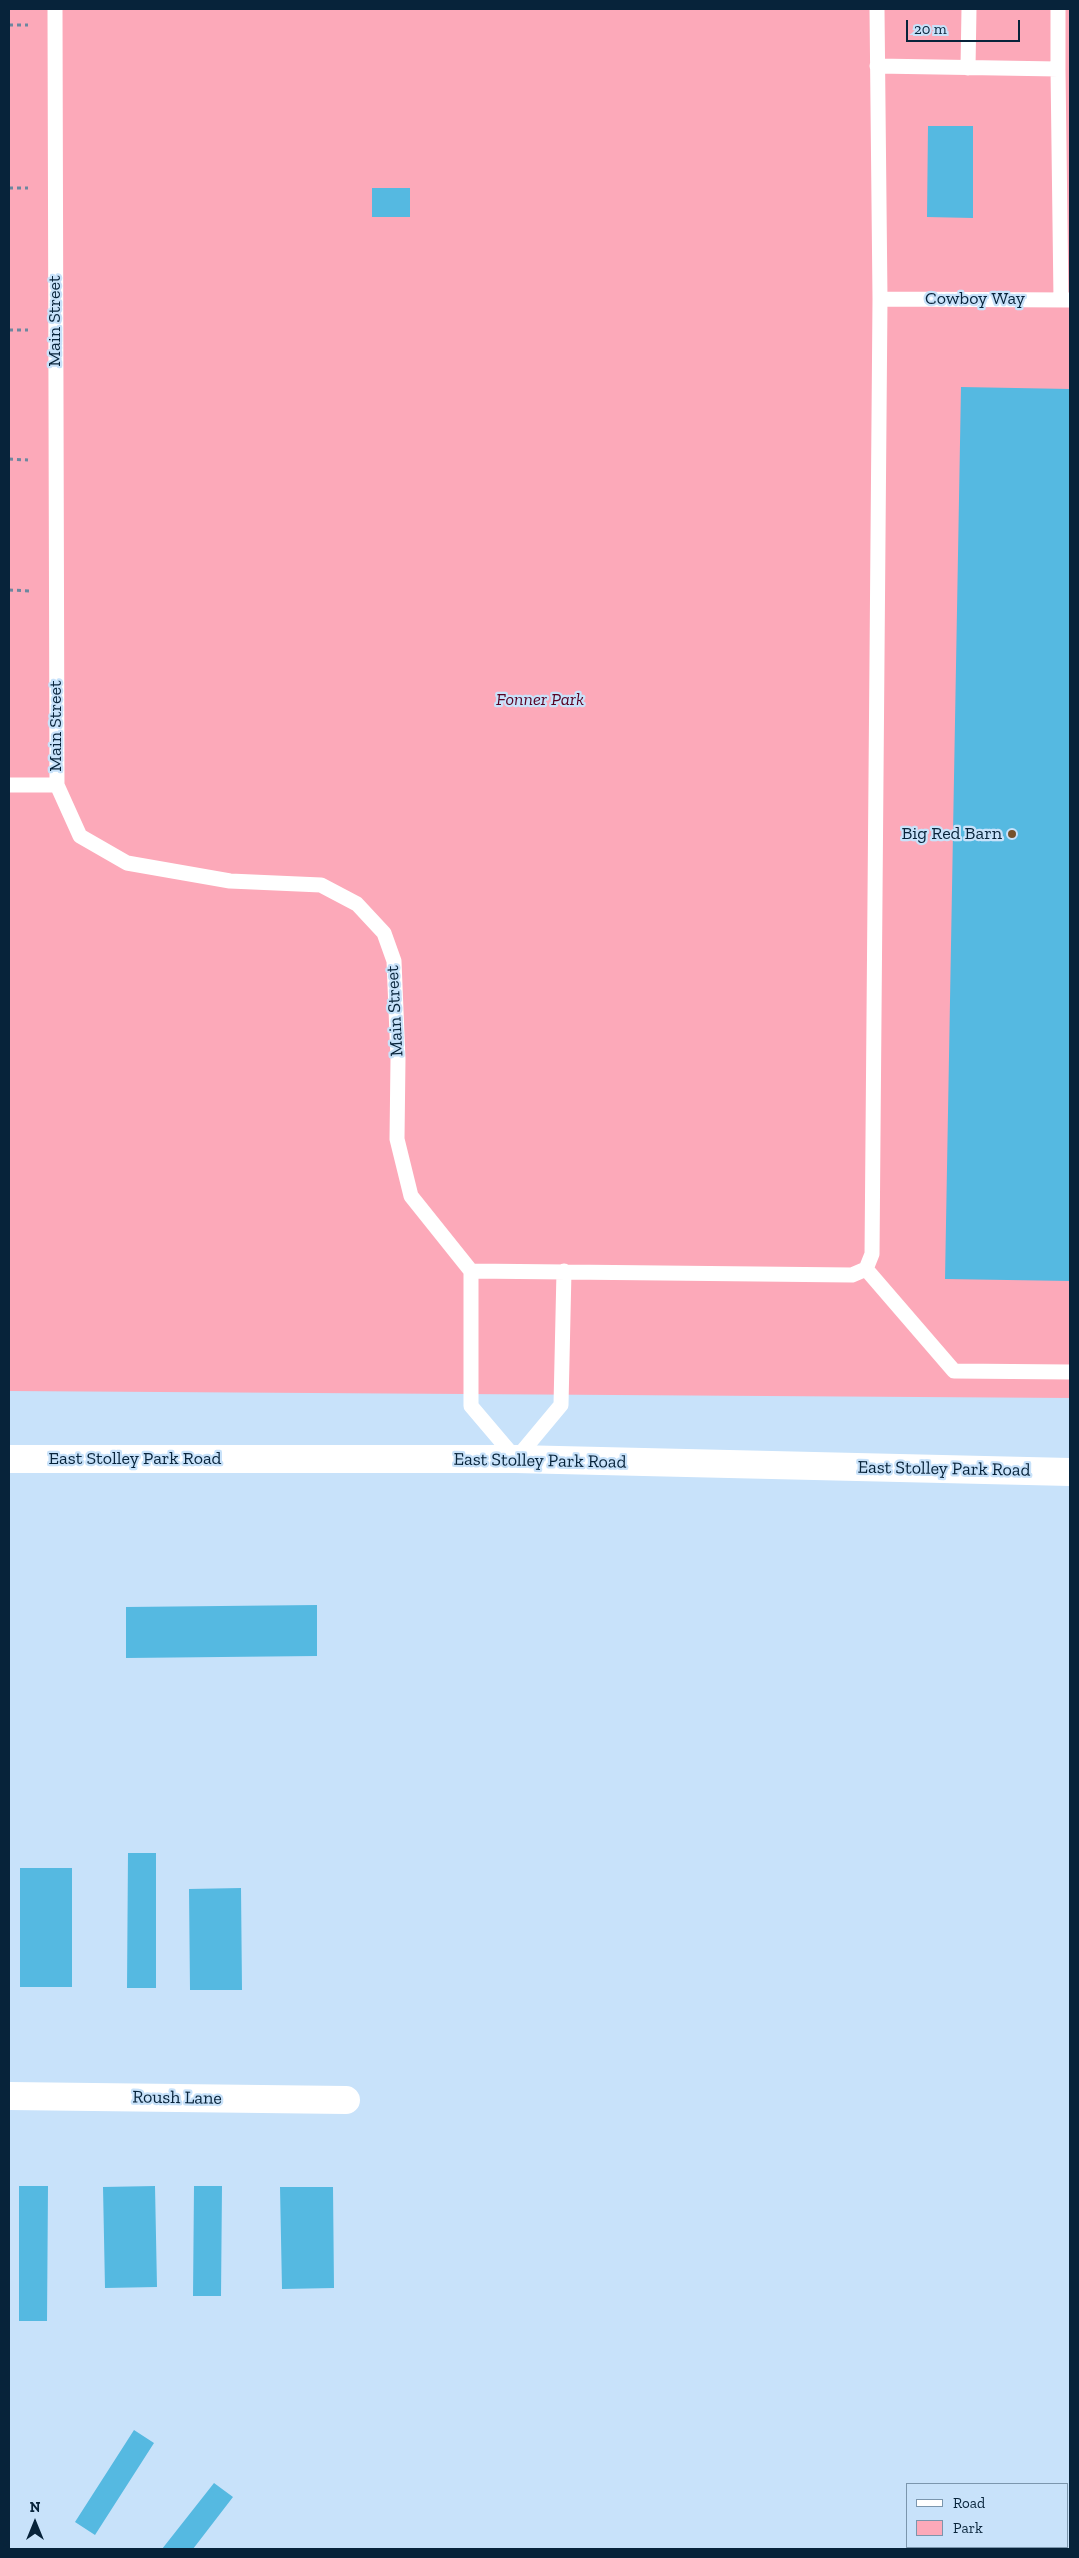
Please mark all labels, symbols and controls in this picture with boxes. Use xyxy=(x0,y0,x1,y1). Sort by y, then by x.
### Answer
scale bar xyxy=(909,10,1023,42)
text: 20 m xyxy=(914,20,947,38)
street label: Main Street xyxy=(44,275,66,367)
street label: Cowboy Way xyxy=(925,288,1025,310)
street label: Main Street xyxy=(45,680,67,772)
park label: Fonner Park xyxy=(496,689,584,711)
place label: Big Red Barn xyxy=(901,823,1002,845)
marker: Big Red Barn xyxy=(1006,828,1018,840)
street label: Main Street xyxy=(382,965,408,1057)
street label: East Stolley Park Road xyxy=(49,1448,221,1470)
street label: East Stolley Park Road xyxy=(453,1449,627,1473)
street label: East Stolley Park Road xyxy=(857,1457,1031,1481)
street label: Roush Lane xyxy=(132,2086,222,2110)
legend xyxy=(906,2483,1069,2548)
text: Road xyxy=(953,2494,985,2512)
north arrow xyxy=(10,2498,60,2548)
text: N xyxy=(30,2499,40,2516)
text: Park xyxy=(953,2519,983,2537)

